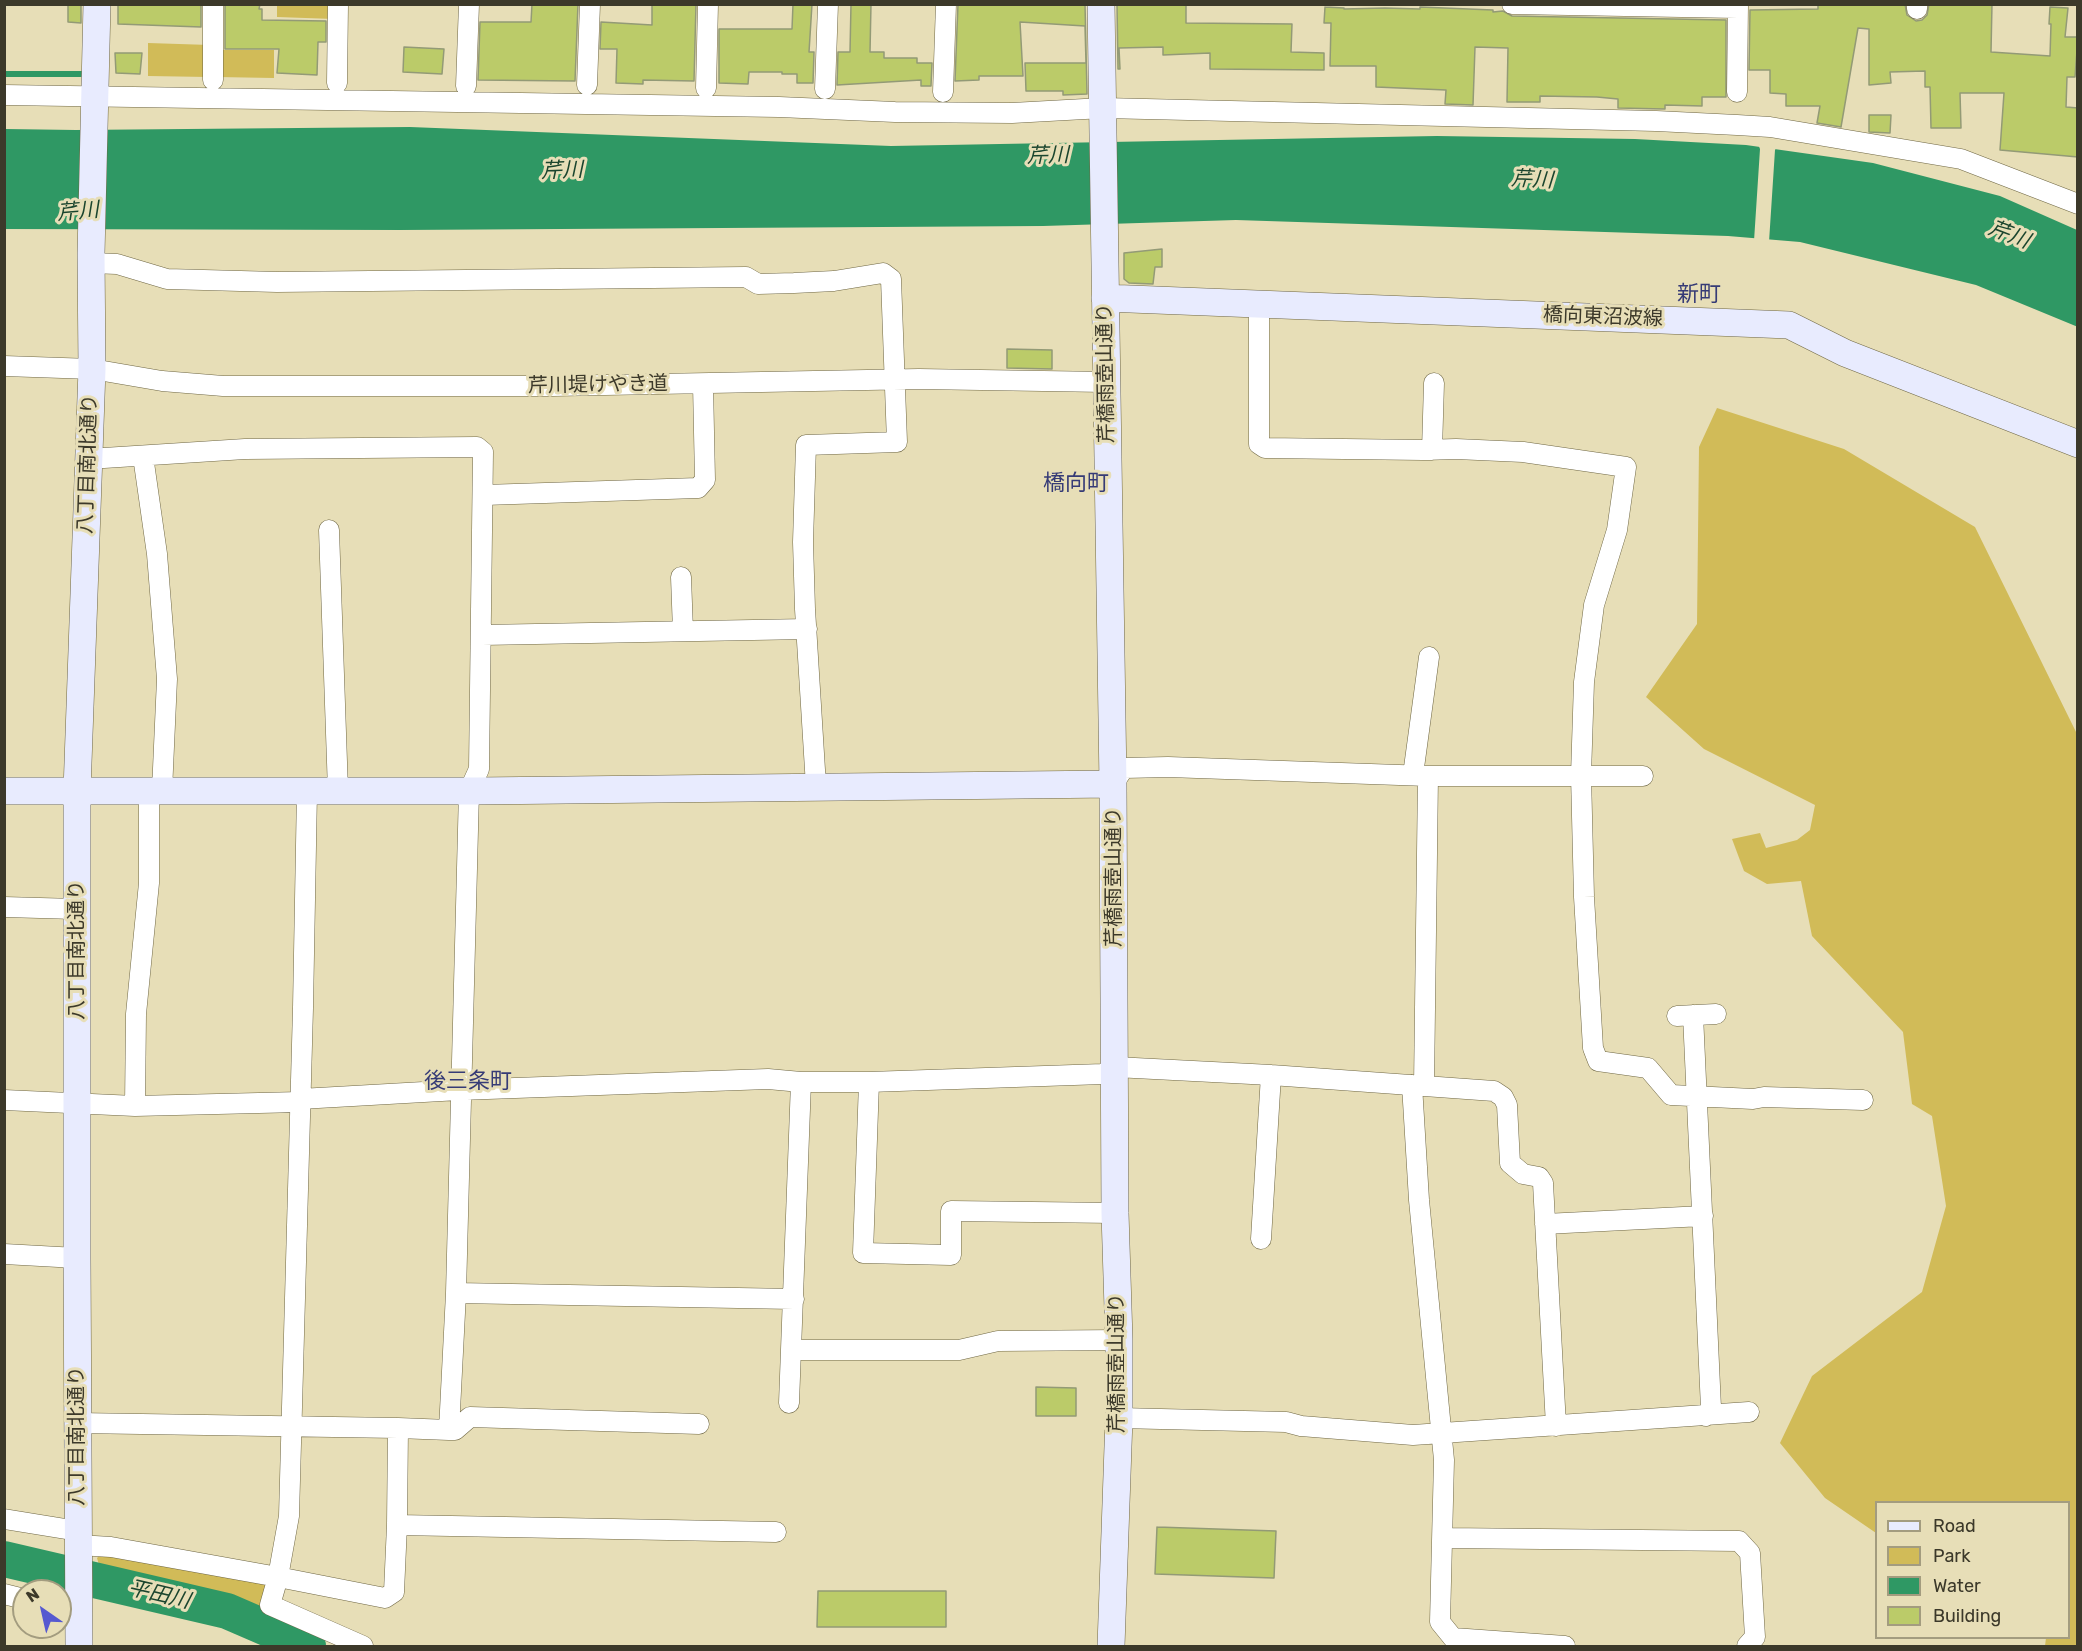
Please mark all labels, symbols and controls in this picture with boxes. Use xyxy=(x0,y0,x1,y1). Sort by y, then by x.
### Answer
water label: 芹川 xyxy=(1027,143,1069,169)
water label: 芹川 xyxy=(541,158,583,184)
water label: 芹川 xyxy=(1510,166,1554,194)
water label: 芹川 xyxy=(56,198,100,226)
water label: 芹川 xyxy=(1985,216,2033,254)
district label: 新町 xyxy=(1677,282,1721,308)
street label: 芹橋雨壺山通り xyxy=(1093,303,1119,443)
street label: 橋向東沼波線 xyxy=(1543,303,1663,331)
street label: 芹川堤けやき道 xyxy=(528,372,668,398)
street label: 八丁目南北通り xyxy=(74,394,102,534)
district label: 橋向町 xyxy=(1043,471,1109,497)
street label: 芹橋雨壺山通り xyxy=(1102,807,1126,947)
street label: 八丁目南北通り xyxy=(65,880,89,1020)
district label: 後三条町 xyxy=(424,1069,512,1095)
street label: 芹橋雨壺山通り xyxy=(1105,1293,1129,1433)
street label: 八丁目南北通り xyxy=(65,1366,89,1506)
legend xyxy=(1875,1501,2070,1639)
text: Road xyxy=(1933,1515,1976,1537)
text: Park xyxy=(1933,1545,1970,1567)
text: Water xyxy=(1933,1575,1981,1597)
water label: 平田川 xyxy=(125,1576,193,1614)
north arrow xyxy=(12,1579,72,1639)
text: N xyxy=(23,1584,43,1606)
text: Building xyxy=(1933,1605,2001,1627)

